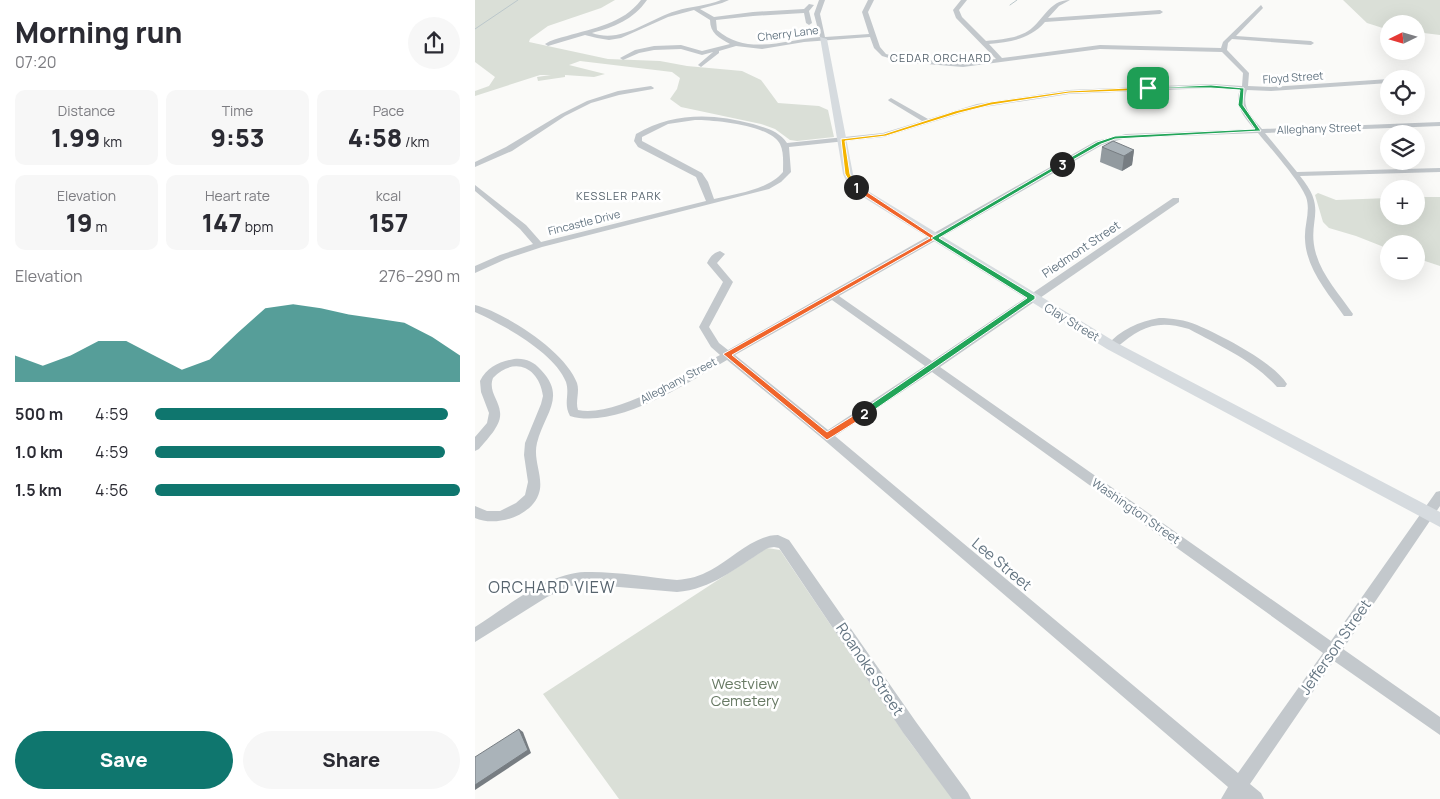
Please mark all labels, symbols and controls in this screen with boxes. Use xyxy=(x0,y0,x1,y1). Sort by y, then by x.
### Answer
text: Morning run xyxy=(15,13,182,51)
north arrow xyxy=(1380,15,1425,60)
map controls xyxy=(1380,15,1425,280)
button: share xyxy=(408,17,460,69)
street label: Cherry Lane xyxy=(757,22,820,44)
district label: CEDAR ORCHARD xyxy=(890,50,992,65)
text: 07:20 xyxy=(15,51,56,73)
pin xyxy=(1127,67,1169,109)
street label: Floyd Street xyxy=(1262,67,1324,87)
button: locate xyxy=(1380,70,1425,115)
icon: arrive xyxy=(1134,74,1162,102)
text: Distance xyxy=(58,101,115,120)
text: Time xyxy=(222,101,253,120)
text: Pace xyxy=(373,101,404,120)
street label: Alleghany Street xyxy=(1277,119,1361,137)
text: 1.99 xyxy=(51,120,100,155)
text: 9:53 xyxy=(211,120,264,155)
text: 4:58 xyxy=(348,120,402,155)
button: layers xyxy=(1380,125,1425,170)
text: km xyxy=(100,132,122,151)
text: /km xyxy=(402,132,429,151)
pin: 3 xyxy=(1049,152,1075,176)
text: 3 xyxy=(1058,155,1067,174)
pin: 1 xyxy=(843,174,869,200)
text: 1 xyxy=(853,178,860,197)
button: + xyxy=(1380,180,1425,225)
text: Elevation xyxy=(57,186,116,205)
text: Heart rate xyxy=(205,186,270,205)
text: kcal xyxy=(376,186,401,205)
district label: KESSLER PARK xyxy=(576,188,662,203)
text: 19 xyxy=(66,205,93,240)
text: 147 xyxy=(202,205,242,240)
text: 157 xyxy=(369,205,408,240)
street label: Fincastle Drive xyxy=(546,206,622,238)
street label: Piedmont Street xyxy=(1039,216,1124,281)
text: m xyxy=(93,217,107,236)
text: bpm xyxy=(242,217,273,236)
button: − xyxy=(1380,235,1425,280)
text: Elevation xyxy=(15,265,83,287)
text: 276–290 m xyxy=(379,265,460,287)
street label: Clay Street xyxy=(1041,299,1103,345)
street label: Alleghany Street xyxy=(637,354,719,406)
pin: 2 xyxy=(851,400,877,426)
text: 500 m xyxy=(15,403,63,425)
text: 4:59 xyxy=(95,403,128,425)
text: 2 xyxy=(860,404,869,423)
text: 1.0 km xyxy=(15,441,63,463)
text: 4:59 xyxy=(95,441,128,463)
street label: Washington Street xyxy=(1088,474,1184,548)
text: 1.5 km xyxy=(15,479,62,501)
text: 4:56 xyxy=(95,479,128,501)
street label: Lee Street xyxy=(968,533,1036,595)
district label: ORCHARD VIEW xyxy=(488,576,616,598)
street label: Jefferson Street xyxy=(1294,595,1376,699)
street label: Roanoke Street xyxy=(831,619,909,719)
park label: Westview Cemetery xyxy=(711,673,779,711)
button: Save xyxy=(15,731,233,789)
button: Share xyxy=(243,731,460,789)

